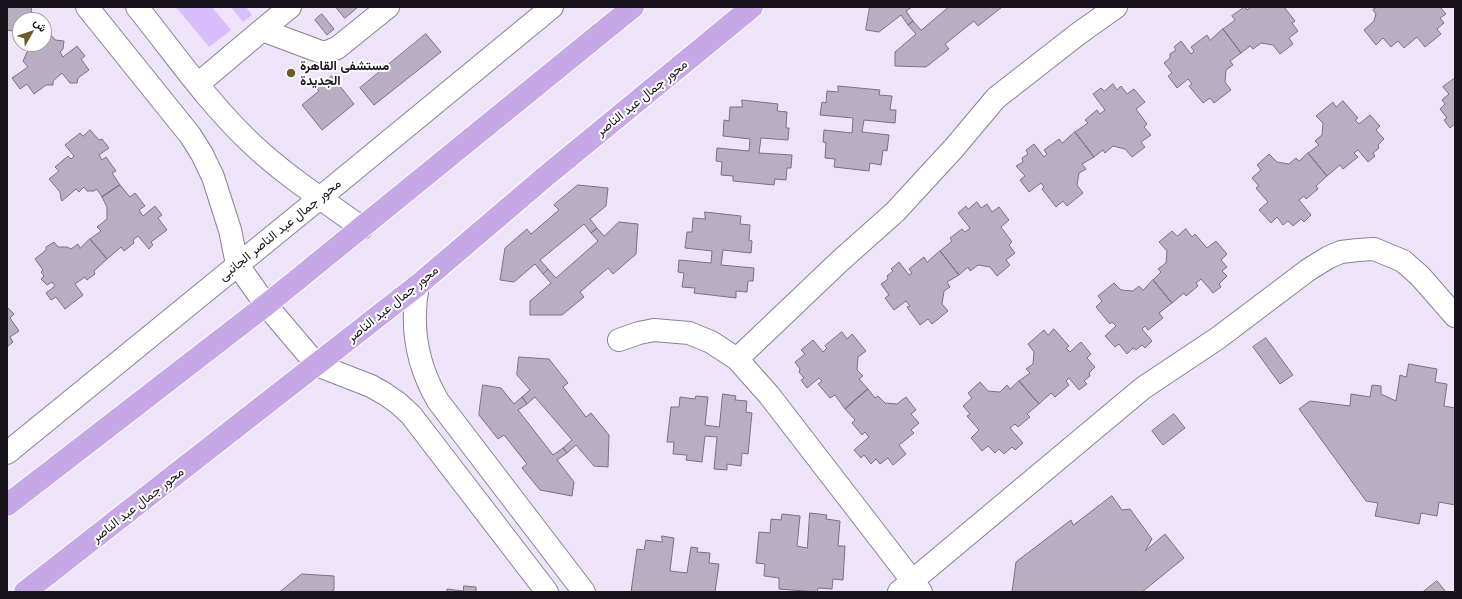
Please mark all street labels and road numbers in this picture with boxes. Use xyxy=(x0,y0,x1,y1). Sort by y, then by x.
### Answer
street label: محور جمال عبد الناصر xyxy=(593,56,691,140)
street label: محور جمال عبد الناصر الجانبى xyxy=(216,176,344,284)
street label: محور جمال عبد الناصر xyxy=(344,262,442,346)
street label: محور جمال عبد الناصر xyxy=(89,464,187,546)

